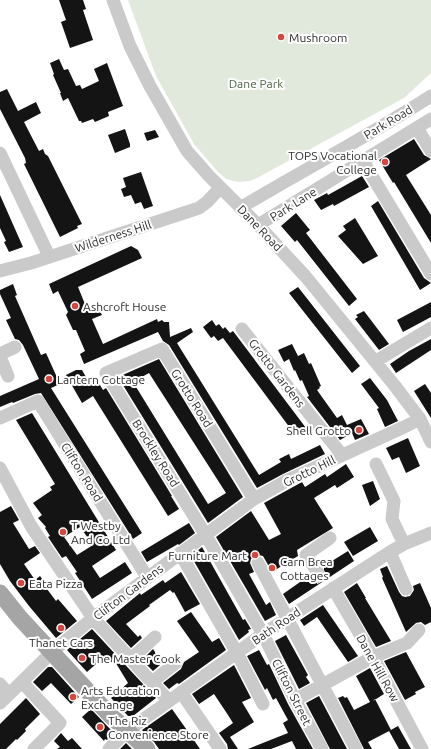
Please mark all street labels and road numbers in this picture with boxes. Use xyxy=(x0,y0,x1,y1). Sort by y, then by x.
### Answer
street label: Park Road xyxy=(361,102,415,142)
street label: Park Lane xyxy=(267,185,319,223)
street label: Dane Road xyxy=(235,202,285,254)
street label: Wilderness Hill xyxy=(73,217,153,255)
street label: Grotto Gardens xyxy=(246,336,308,410)
street label: Grotto Road xyxy=(169,366,215,430)
street label: Brockley Road xyxy=(130,417,182,489)
street label: Clifton Road xyxy=(59,440,105,504)
street label: Grotto Hill xyxy=(281,453,337,489)
street label: Clifton Gardens xyxy=(91,562,165,622)
street label: Bath Road xyxy=(249,605,303,647)
street label: Dane Hill Row xyxy=(354,632,402,705)
street label: Clifton Street xyxy=(270,657,314,728)

